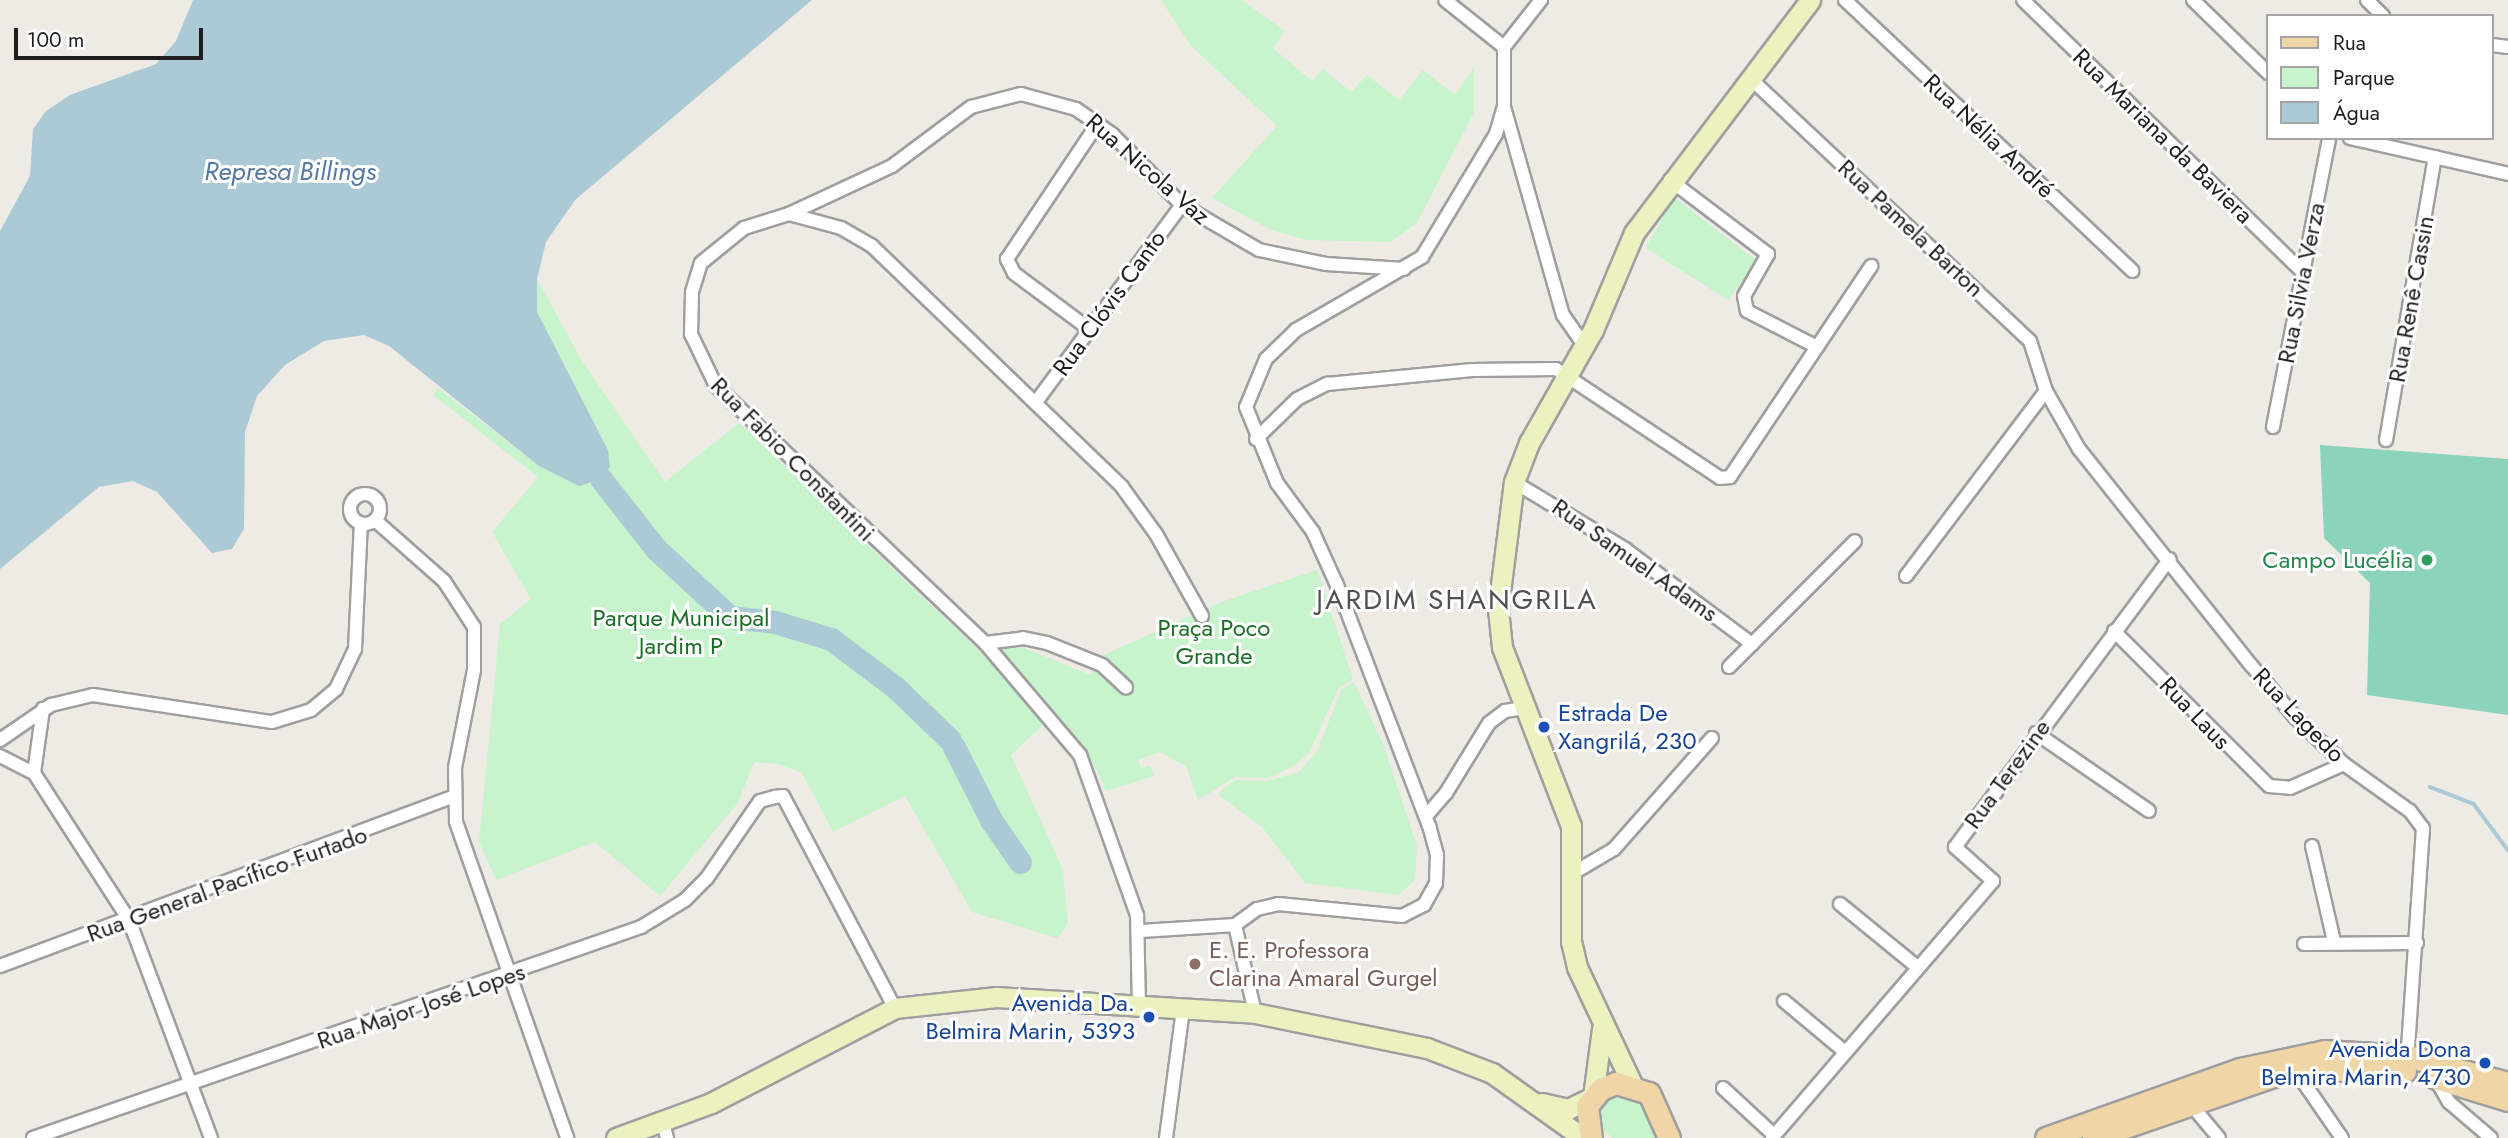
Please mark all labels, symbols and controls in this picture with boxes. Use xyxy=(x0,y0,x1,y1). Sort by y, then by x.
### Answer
scale bar xyxy=(18,14,206,58)
legend xyxy=(2266,14,2494,140)
text: 100 m xyxy=(27,25,84,55)
text: Rua xyxy=(2333,28,2366,58)
street label: Rua Mariana da Baviera xyxy=(2067,43,2259,229)
text: Parque xyxy=(2333,63,2395,93)
street label: Rua Nélia André xyxy=(1918,68,2060,204)
text: Água xyxy=(2333,98,2380,128)
street label: Rua Nicola Vaz xyxy=(1080,107,1216,231)
street label: Rua Pamela Barton xyxy=(1832,153,1990,303)
water label: Represa Billings xyxy=(204,156,376,188)
street label: Rua Silvia Verza xyxy=(2271,200,2331,366)
street label: Rua Renê Cassin xyxy=(2382,213,2440,385)
street label: Rua Clóvis Canto xyxy=(1047,225,1171,381)
street label: Rua Fabio Constantini xyxy=(705,371,881,547)
street label: Rua Samuel Adams xyxy=(1547,492,1723,628)
place label: Campo Lucélia xyxy=(2262,546,2413,574)
marker: Campo Lucélia xyxy=(2419,552,2435,568)
district label: JARDIM SHANGRILA xyxy=(1318,583,1596,617)
park label: Parque Municipal Jardim P xyxy=(592,604,770,660)
park label: Praça Poco Grande xyxy=(1158,614,1270,670)
street label: Rua Lagedo xyxy=(2247,662,2351,768)
street label: Rua Laus xyxy=(2154,671,2236,755)
place label: Estrada De Xangrilá, 230 xyxy=(1558,699,1697,755)
street label: Rua Terezine xyxy=(1958,714,2056,834)
marker: Estrada De Xangrilá, 230 xyxy=(1536,719,1552,735)
street label: Rua General Pacífico Furtado xyxy=(83,820,371,948)
place label: E. E. Professora Clarina Amaral Gurgel xyxy=(1209,936,1438,992)
marker: E. E. Professora Clarina Amaral Gurgel xyxy=(1187,956,1203,972)
street label: Rua Major José Lopes xyxy=(313,957,529,1055)
place label: Avenida Da. Belmira Marin, 5393 xyxy=(926,989,1135,1045)
marker: Avenida Da. Belmira Marin, 5393 xyxy=(1141,1009,1157,1025)
place label: Avenida Dona Belmira Marin, 4730 xyxy=(2261,1035,2471,1091)
marker: Avenida Dona Belmira Marin, 4730 xyxy=(2477,1055,2493,1071)

